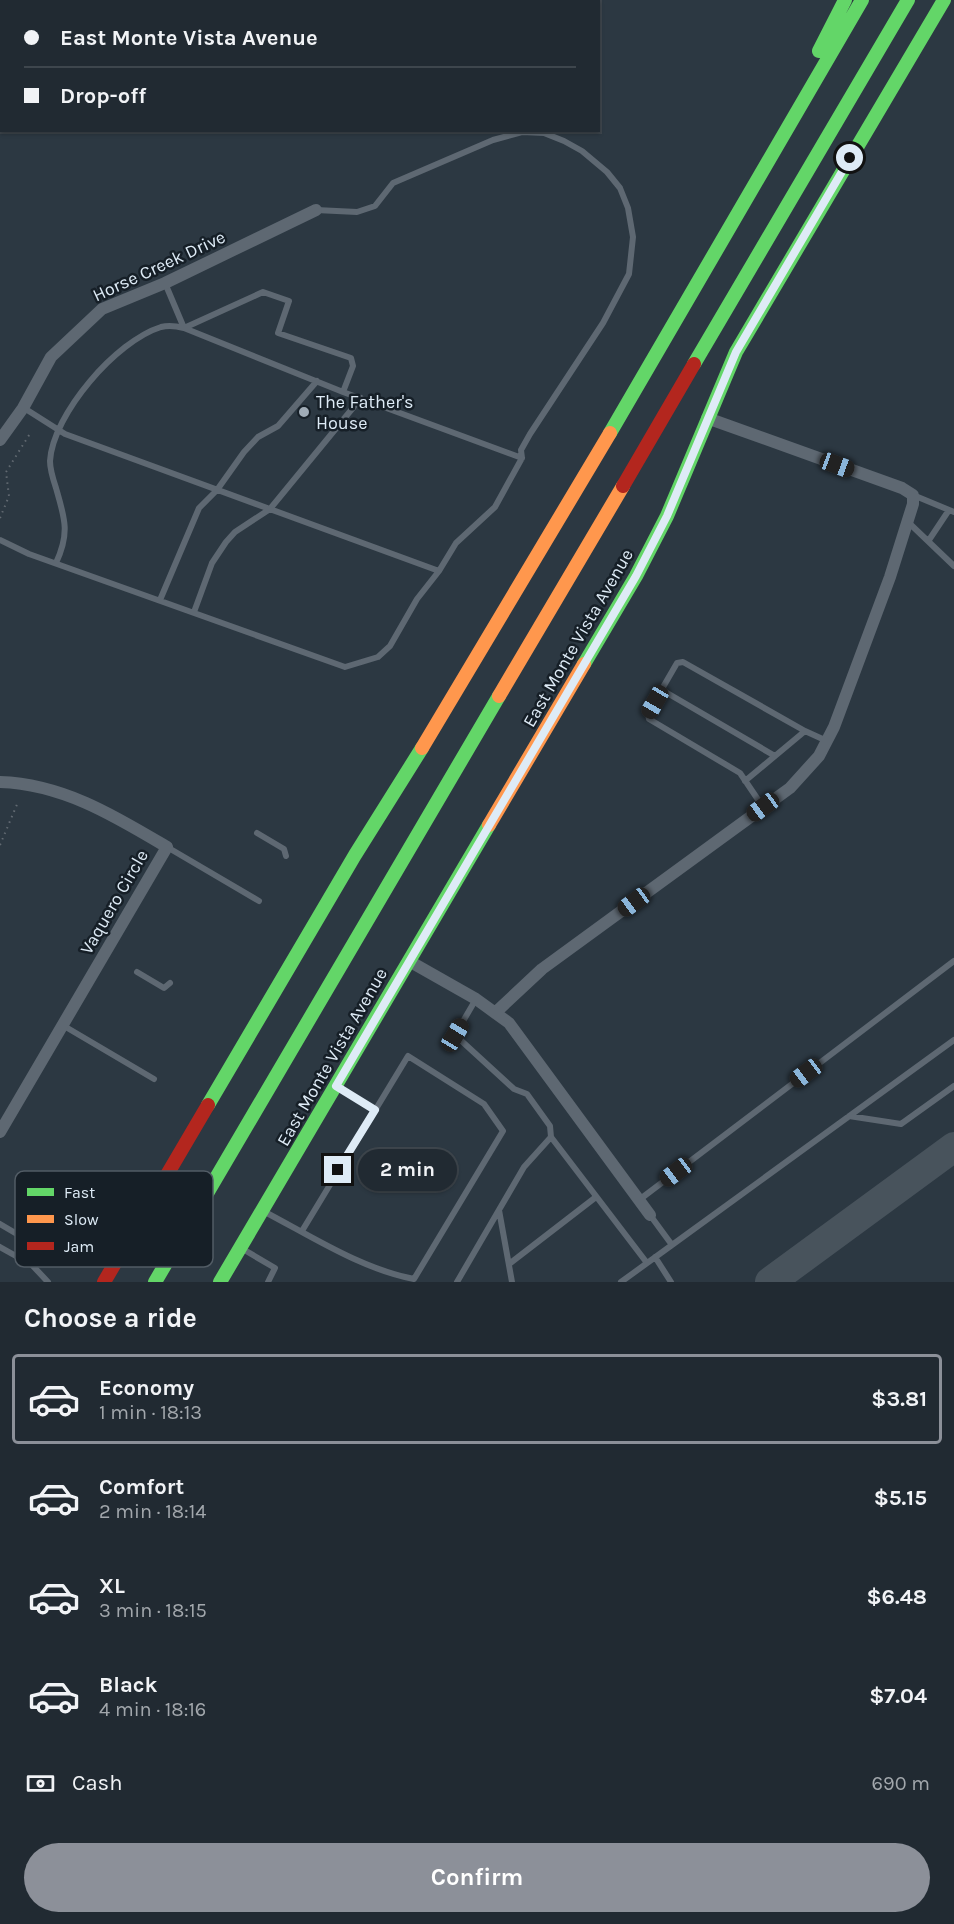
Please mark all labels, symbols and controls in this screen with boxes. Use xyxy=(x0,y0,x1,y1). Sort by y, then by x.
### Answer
text: East Monte Vista Avenue xyxy=(60,25,318,51)
text: Drop-off xyxy=(60,83,146,109)
route start xyxy=(836,144,863,171)
street label: Horse Creek Drive xyxy=(89,226,229,306)
place label: The Father's House xyxy=(316,391,414,434)
marker: The Father's House xyxy=(297,405,311,419)
car xyxy=(817,450,857,480)
street label: East Monte Vista Avenue xyxy=(518,545,638,731)
car xyxy=(638,682,672,722)
car xyxy=(743,789,783,825)
street label: Vaquero Circle xyxy=(75,846,153,958)
car xyxy=(614,884,654,920)
street label: East Monte Vista Avenue xyxy=(272,964,392,1150)
car xyxy=(438,1015,472,1055)
car xyxy=(786,1055,826,1091)
callout: 2 min xyxy=(359,1149,458,1191)
car xyxy=(656,1154,696,1190)
route end xyxy=(324,1156,351,1183)
text: 2 min xyxy=(380,1158,435,1181)
legend xyxy=(15,1171,213,1267)
text: Fast xyxy=(64,1183,95,1202)
text: Slow xyxy=(64,1210,99,1229)
text: Jam xyxy=(64,1237,94,1256)
text: Choose a ride xyxy=(24,1302,197,1334)
icon: car xyxy=(27,1372,81,1426)
text: Economy xyxy=(99,1375,194,1401)
text: $3.81 xyxy=(871,1386,927,1412)
text: 1 min · 18:13 xyxy=(99,1401,202,1424)
icon: car xyxy=(27,1471,81,1525)
text: Comfort xyxy=(99,1474,184,1500)
text: $5.15 xyxy=(874,1485,927,1511)
text: 2 min · 18:14 xyxy=(99,1500,206,1523)
icon: car xyxy=(27,1570,81,1624)
text: XL xyxy=(99,1573,125,1599)
text: $6.48 xyxy=(866,1584,927,1610)
text: 3 min · 18:15 xyxy=(99,1599,207,1622)
icon: car xyxy=(27,1669,81,1723)
text: Black xyxy=(99,1672,158,1698)
text: $7.04 xyxy=(869,1683,927,1709)
text: 4 min · 18:16 xyxy=(99,1698,206,1721)
icon: cash xyxy=(24,1767,57,1800)
text: Cash xyxy=(72,1770,122,1796)
text: 690 m xyxy=(872,1772,930,1795)
button: Confirm xyxy=(24,1843,930,1912)

